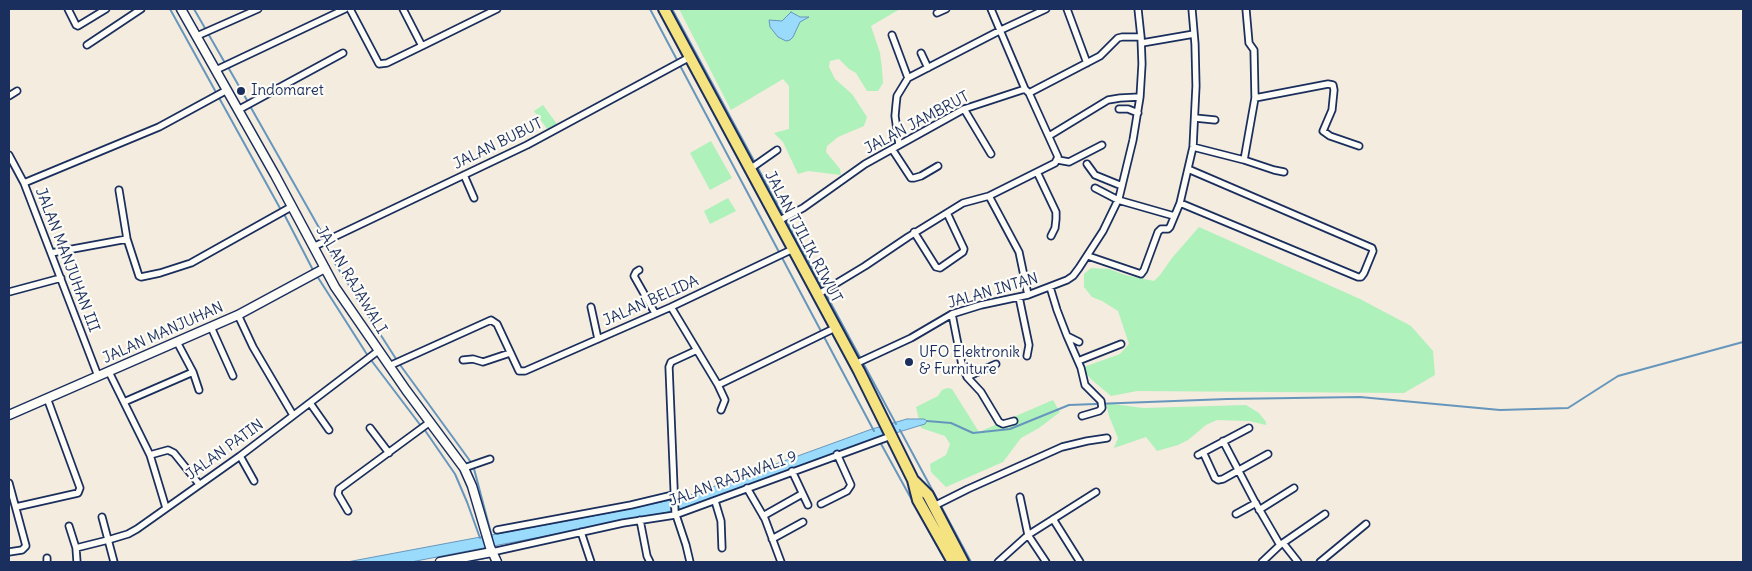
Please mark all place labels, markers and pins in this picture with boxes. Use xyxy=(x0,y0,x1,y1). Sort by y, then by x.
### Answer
place label: Indomaret xyxy=(251,82,324,100)
marker: Indomaret xyxy=(235,85,247,97)
place label: UFO Elektronik & Furniture xyxy=(919,344,1020,379)
marker: UFO Elektronik & Furniture xyxy=(903,356,915,368)

